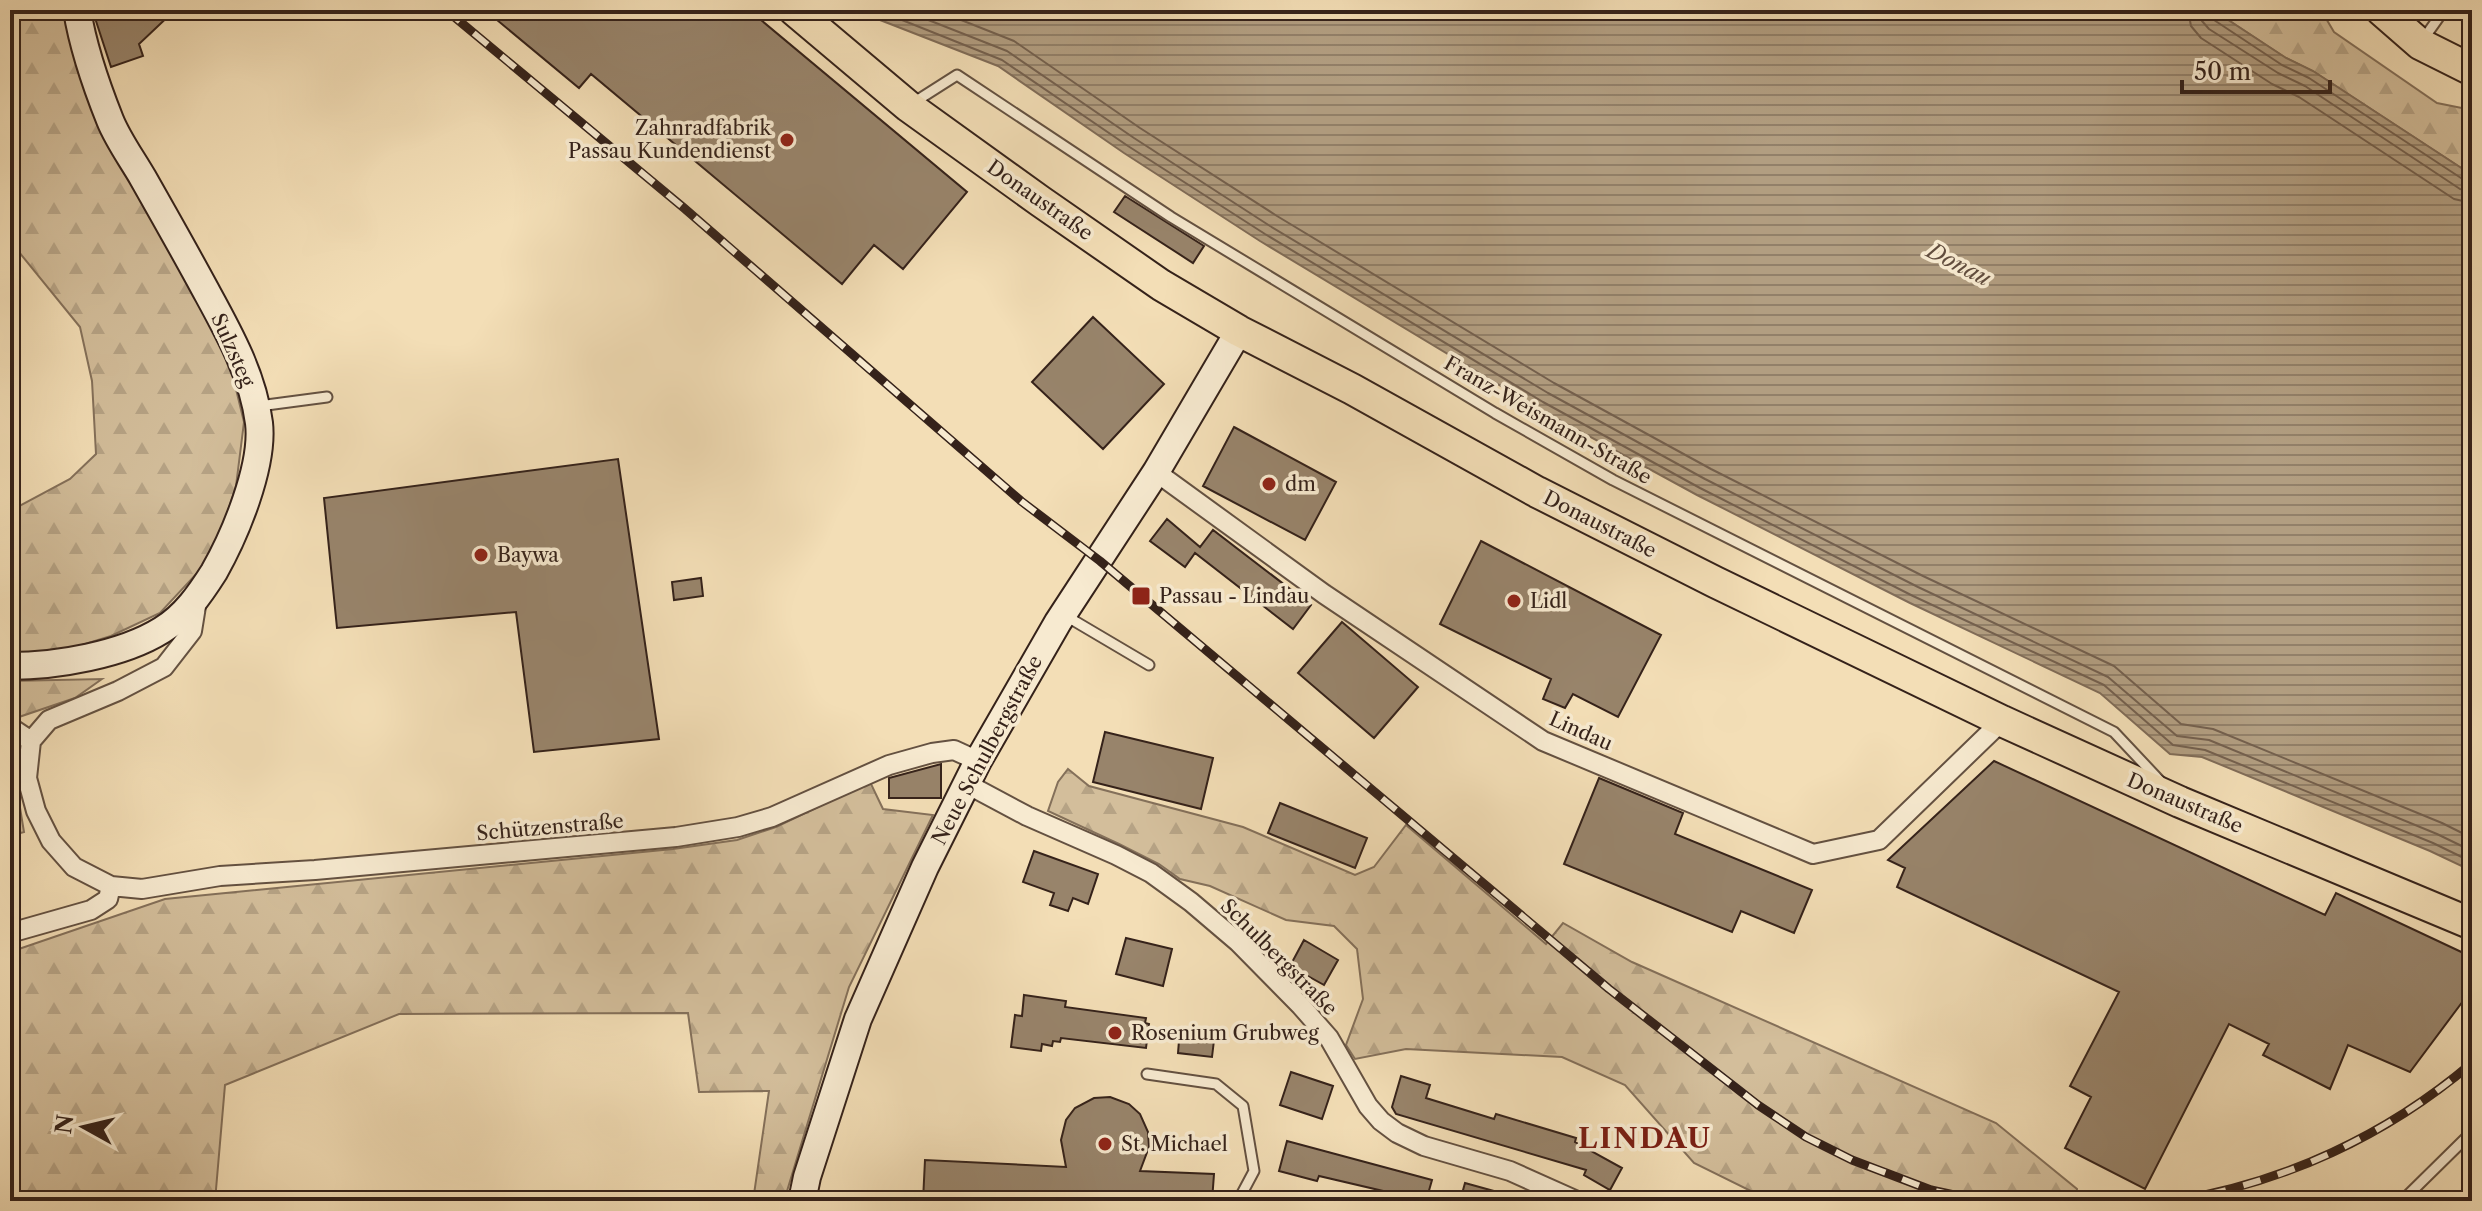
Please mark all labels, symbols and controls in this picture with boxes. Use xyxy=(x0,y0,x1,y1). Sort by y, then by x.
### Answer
scale bar xyxy=(2182,44,2330,94)
text: 50 m xyxy=(2194,57,2251,86)
place label: Zahnradfabrik Passau Kundendienst xyxy=(568,116,772,163)
marker: Zahnradfabrik Passau Kundendienst xyxy=(778,131,796,149)
street label: Donaustraße xyxy=(983,155,1097,245)
water label: Donau xyxy=(1921,236,1996,292)
street label: Sulzsteg xyxy=(206,310,260,391)
street label: Franz-Weismann-Straße xyxy=(1440,351,1656,489)
place label: dm xyxy=(1285,472,1316,496)
marker: dm xyxy=(1260,475,1278,493)
street label: Donaustraße xyxy=(1540,485,1660,563)
place label: Baywa xyxy=(497,543,559,567)
marker: Baywa xyxy=(472,546,490,564)
place label: Passau - Lindau xyxy=(1159,584,1309,608)
marker: Passau - Lindau xyxy=(1130,585,1152,607)
place label: Lidl xyxy=(1530,589,1567,613)
marker: Lidl xyxy=(1505,592,1523,610)
street label: Neue Schulbergstraße xyxy=(927,651,1047,849)
street label: Lindau xyxy=(1546,706,1616,756)
street label: Donaustraße xyxy=(2123,768,2247,838)
street label: Schützenstraße xyxy=(475,809,625,845)
street label: Schulbergstraße xyxy=(1216,894,1342,1020)
place label: Rosenium Grubweg xyxy=(1131,1021,1319,1045)
marker: Rosenium Grubweg xyxy=(1106,1024,1124,1042)
north arrow xyxy=(44,1087,124,1167)
text: N xyxy=(50,1113,79,1136)
district label: LINDAU xyxy=(1578,1121,1712,1155)
place label: St. Michael xyxy=(1121,1132,1228,1156)
marker: St. Michael xyxy=(1096,1135,1114,1153)

